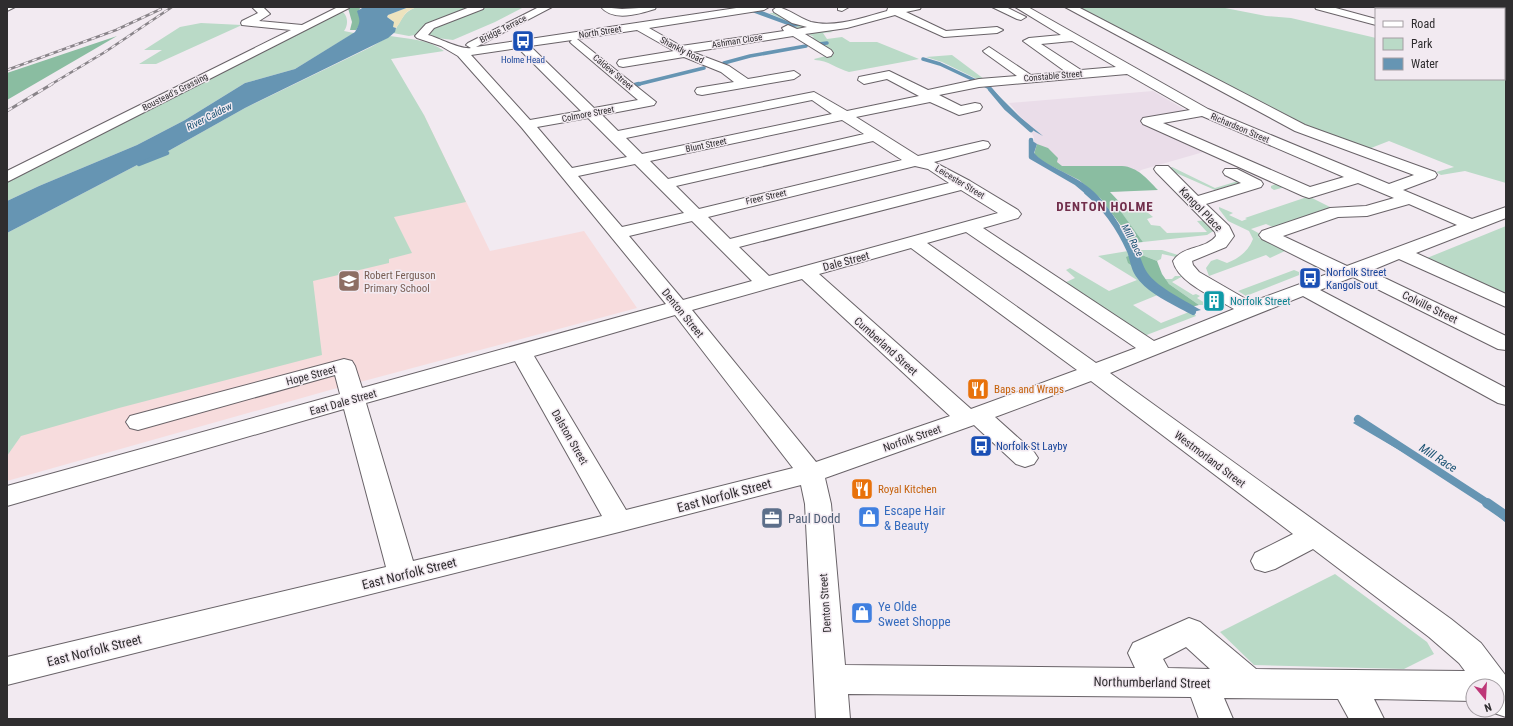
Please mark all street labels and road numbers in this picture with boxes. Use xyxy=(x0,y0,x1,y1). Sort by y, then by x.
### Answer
street label: Bridge Terrace xyxy=(478,13,528,45)
street label: North Street xyxy=(578,24,622,40)
street label: Ashman Close xyxy=(711,32,763,50)
street label: Shankly Road xyxy=(658,35,706,65)
street label: Caldew Street xyxy=(591,52,635,92)
street label: Constable Street xyxy=(1023,68,1083,84)
street label: Boustead's Grassing xyxy=(141,71,209,113)
street label: Colmore Street xyxy=(561,104,615,124)
street label: Richardson Street xyxy=(1209,111,1271,145)
street label: Blunt Street xyxy=(685,136,728,154)
street label: Leicester Street xyxy=(933,163,987,201)
street label: Kangol Place xyxy=(1176,184,1225,234)
street label: Freer Street xyxy=(745,187,788,207)
street label: Dale Street xyxy=(821,249,871,274)
street label: Denton Street xyxy=(659,286,706,340)
street label: Colville Street xyxy=(1400,288,1460,326)
street label: Cumberland Street xyxy=(851,315,920,378)
street label: Hope Street xyxy=(285,363,338,388)
street label: East Dale Street xyxy=(308,387,378,418)
street label: Dalston Street xyxy=(549,407,591,467)
street label: Norfolk Street xyxy=(881,422,943,454)
street label: Westmorland Street xyxy=(1172,428,1248,490)
street label: East Norfolk Street xyxy=(675,476,773,515)
street label: East Norfolk Street xyxy=(360,554,458,592)
street label: Denton Street xyxy=(817,573,834,633)
street label: East Norfolk Street xyxy=(45,631,143,669)
street label: Northumberland Street xyxy=(1093,674,1211,691)

